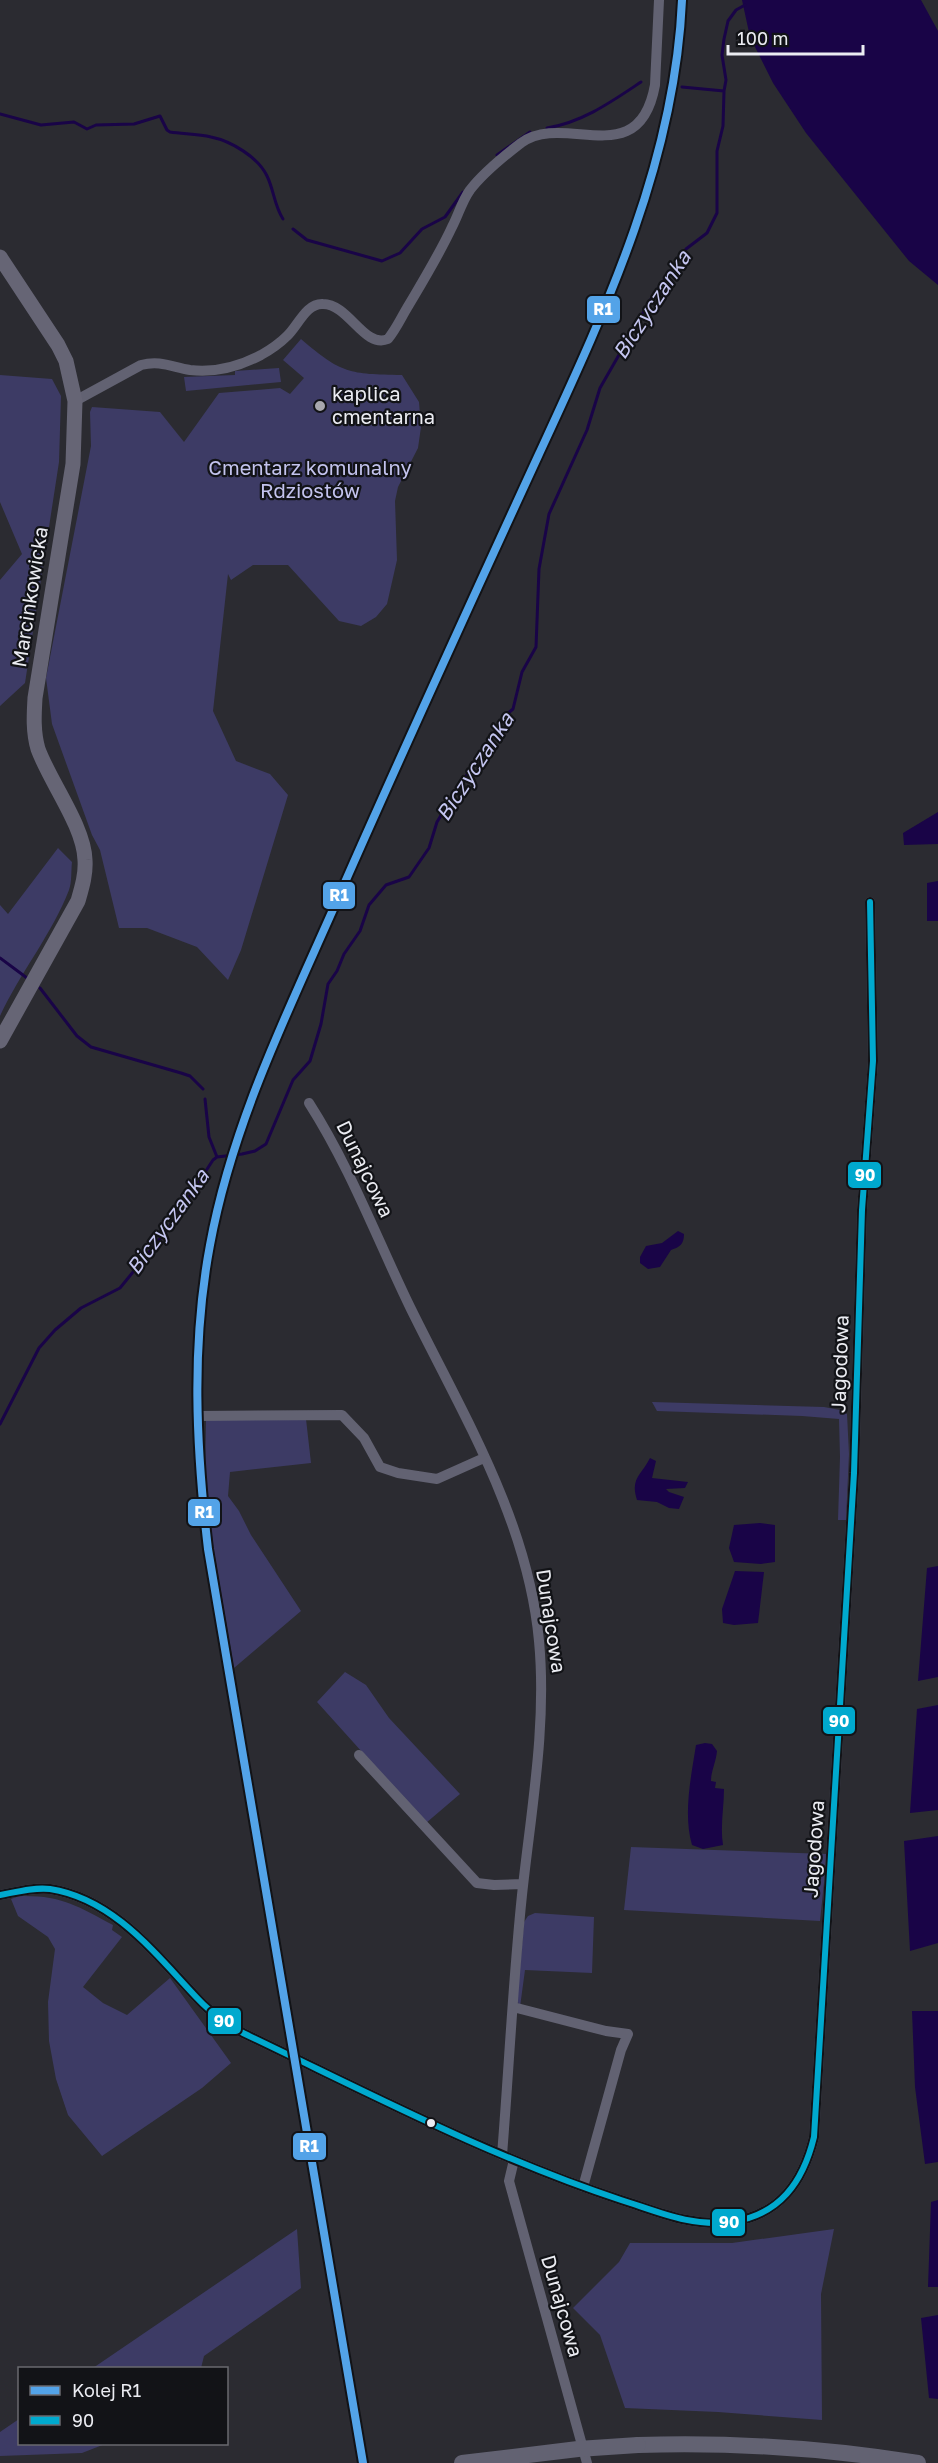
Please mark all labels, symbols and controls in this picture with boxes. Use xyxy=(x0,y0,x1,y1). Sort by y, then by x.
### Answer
scale bar xyxy=(728,18,863,56)
text: 100 m xyxy=(737,27,788,49)
water label: Biczyczanka xyxy=(607,244,696,363)
line badge: R1 xyxy=(586,295,621,324)
text: R1 xyxy=(593,299,613,319)
place label: kaplica cmentarna xyxy=(332,381,435,428)
marker: kaplica cmentarna xyxy=(313,399,327,413)
park label: Cmentarz komunalny Rdziostów xyxy=(208,455,412,502)
street label: Marcinkowicka xyxy=(6,525,52,669)
water label: Biczyczanka xyxy=(430,706,519,825)
line badge: R1 xyxy=(322,881,356,910)
text: R1 xyxy=(329,885,349,905)
street label: Dunajcowa xyxy=(332,1116,400,1221)
line badge: 90 xyxy=(847,1161,882,1189)
water label: Biczyczanka xyxy=(120,1163,215,1279)
text: 90 xyxy=(855,1165,875,1185)
street label: Jagodowa xyxy=(825,1315,853,1413)
line badge: R1 xyxy=(187,1498,221,1527)
text: R1 xyxy=(194,1502,214,1522)
street label: Dunajcowa xyxy=(532,1567,572,1675)
line badge: 90 xyxy=(822,1706,856,1735)
text: 90 xyxy=(829,1711,849,1731)
street label: Jagodowa xyxy=(798,1799,828,1899)
line badge: 90 xyxy=(207,2007,242,2035)
text: 90 xyxy=(214,2011,234,2031)
unlabelled marker xyxy=(425,2117,437,2129)
line badge: R1 xyxy=(292,2132,327,2161)
text: R1 xyxy=(299,2136,319,2156)
line badge: 90 xyxy=(711,2208,746,2237)
text: 90 xyxy=(719,2212,739,2232)
street label: Dunajcowa xyxy=(537,2252,589,2359)
legend xyxy=(18,2367,228,2445)
text: Kolej R1 xyxy=(72,2379,141,2401)
text: 90 xyxy=(72,2409,94,2431)

